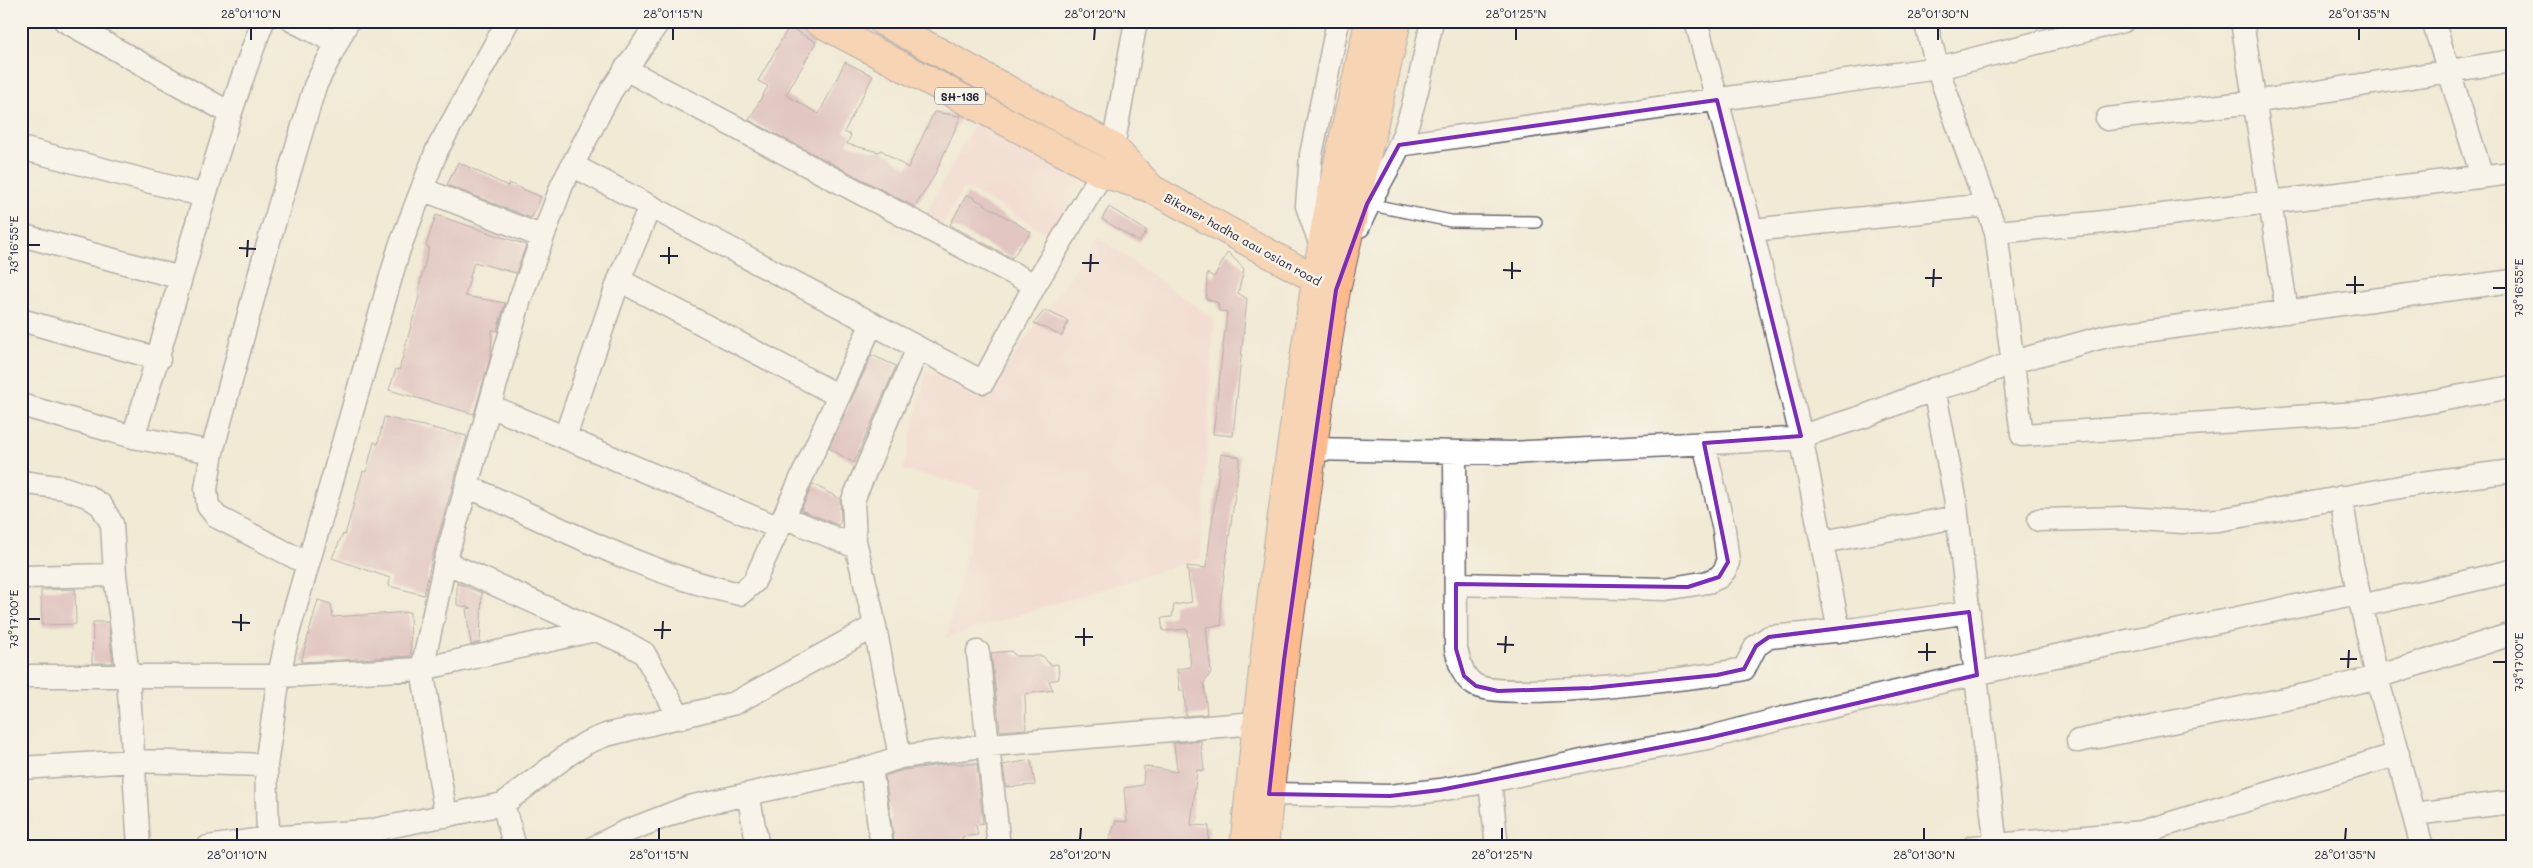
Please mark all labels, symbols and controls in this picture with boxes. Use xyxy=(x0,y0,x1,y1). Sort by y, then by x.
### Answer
text: 28°01'10"N xyxy=(221,5,281,21)
text: 28°01'15"N xyxy=(643,5,703,21)
text: 28°01'20"N xyxy=(1064,5,1126,21)
text: 28°01'25"N xyxy=(1486,5,1546,21)
text: 28°01'30"N xyxy=(1907,5,1969,21)
text: 28°01'35"N xyxy=(2328,5,2390,21)
road number: SH-136 xyxy=(935,88,985,104)
street label: Bikaner hadha aau osian road xyxy=(1162,189,1325,289)
text: 73°16'55"E xyxy=(5,216,21,274)
text: 73°16'55"E xyxy=(2510,259,2526,317)
text: 73°17'00"E xyxy=(5,589,21,648)
text: 73°17'00"E xyxy=(2510,632,2526,691)
text: 28°01'10"N xyxy=(207,846,267,862)
text: 28°01'15"N xyxy=(629,846,689,862)
text: 28°01'20"N xyxy=(1049,846,1111,862)
text: 28°01'25"N xyxy=(1472,846,1532,862)
text: 28°01'30"N xyxy=(1893,846,1955,862)
text: 28°01'35"N xyxy=(2314,846,2376,862)

